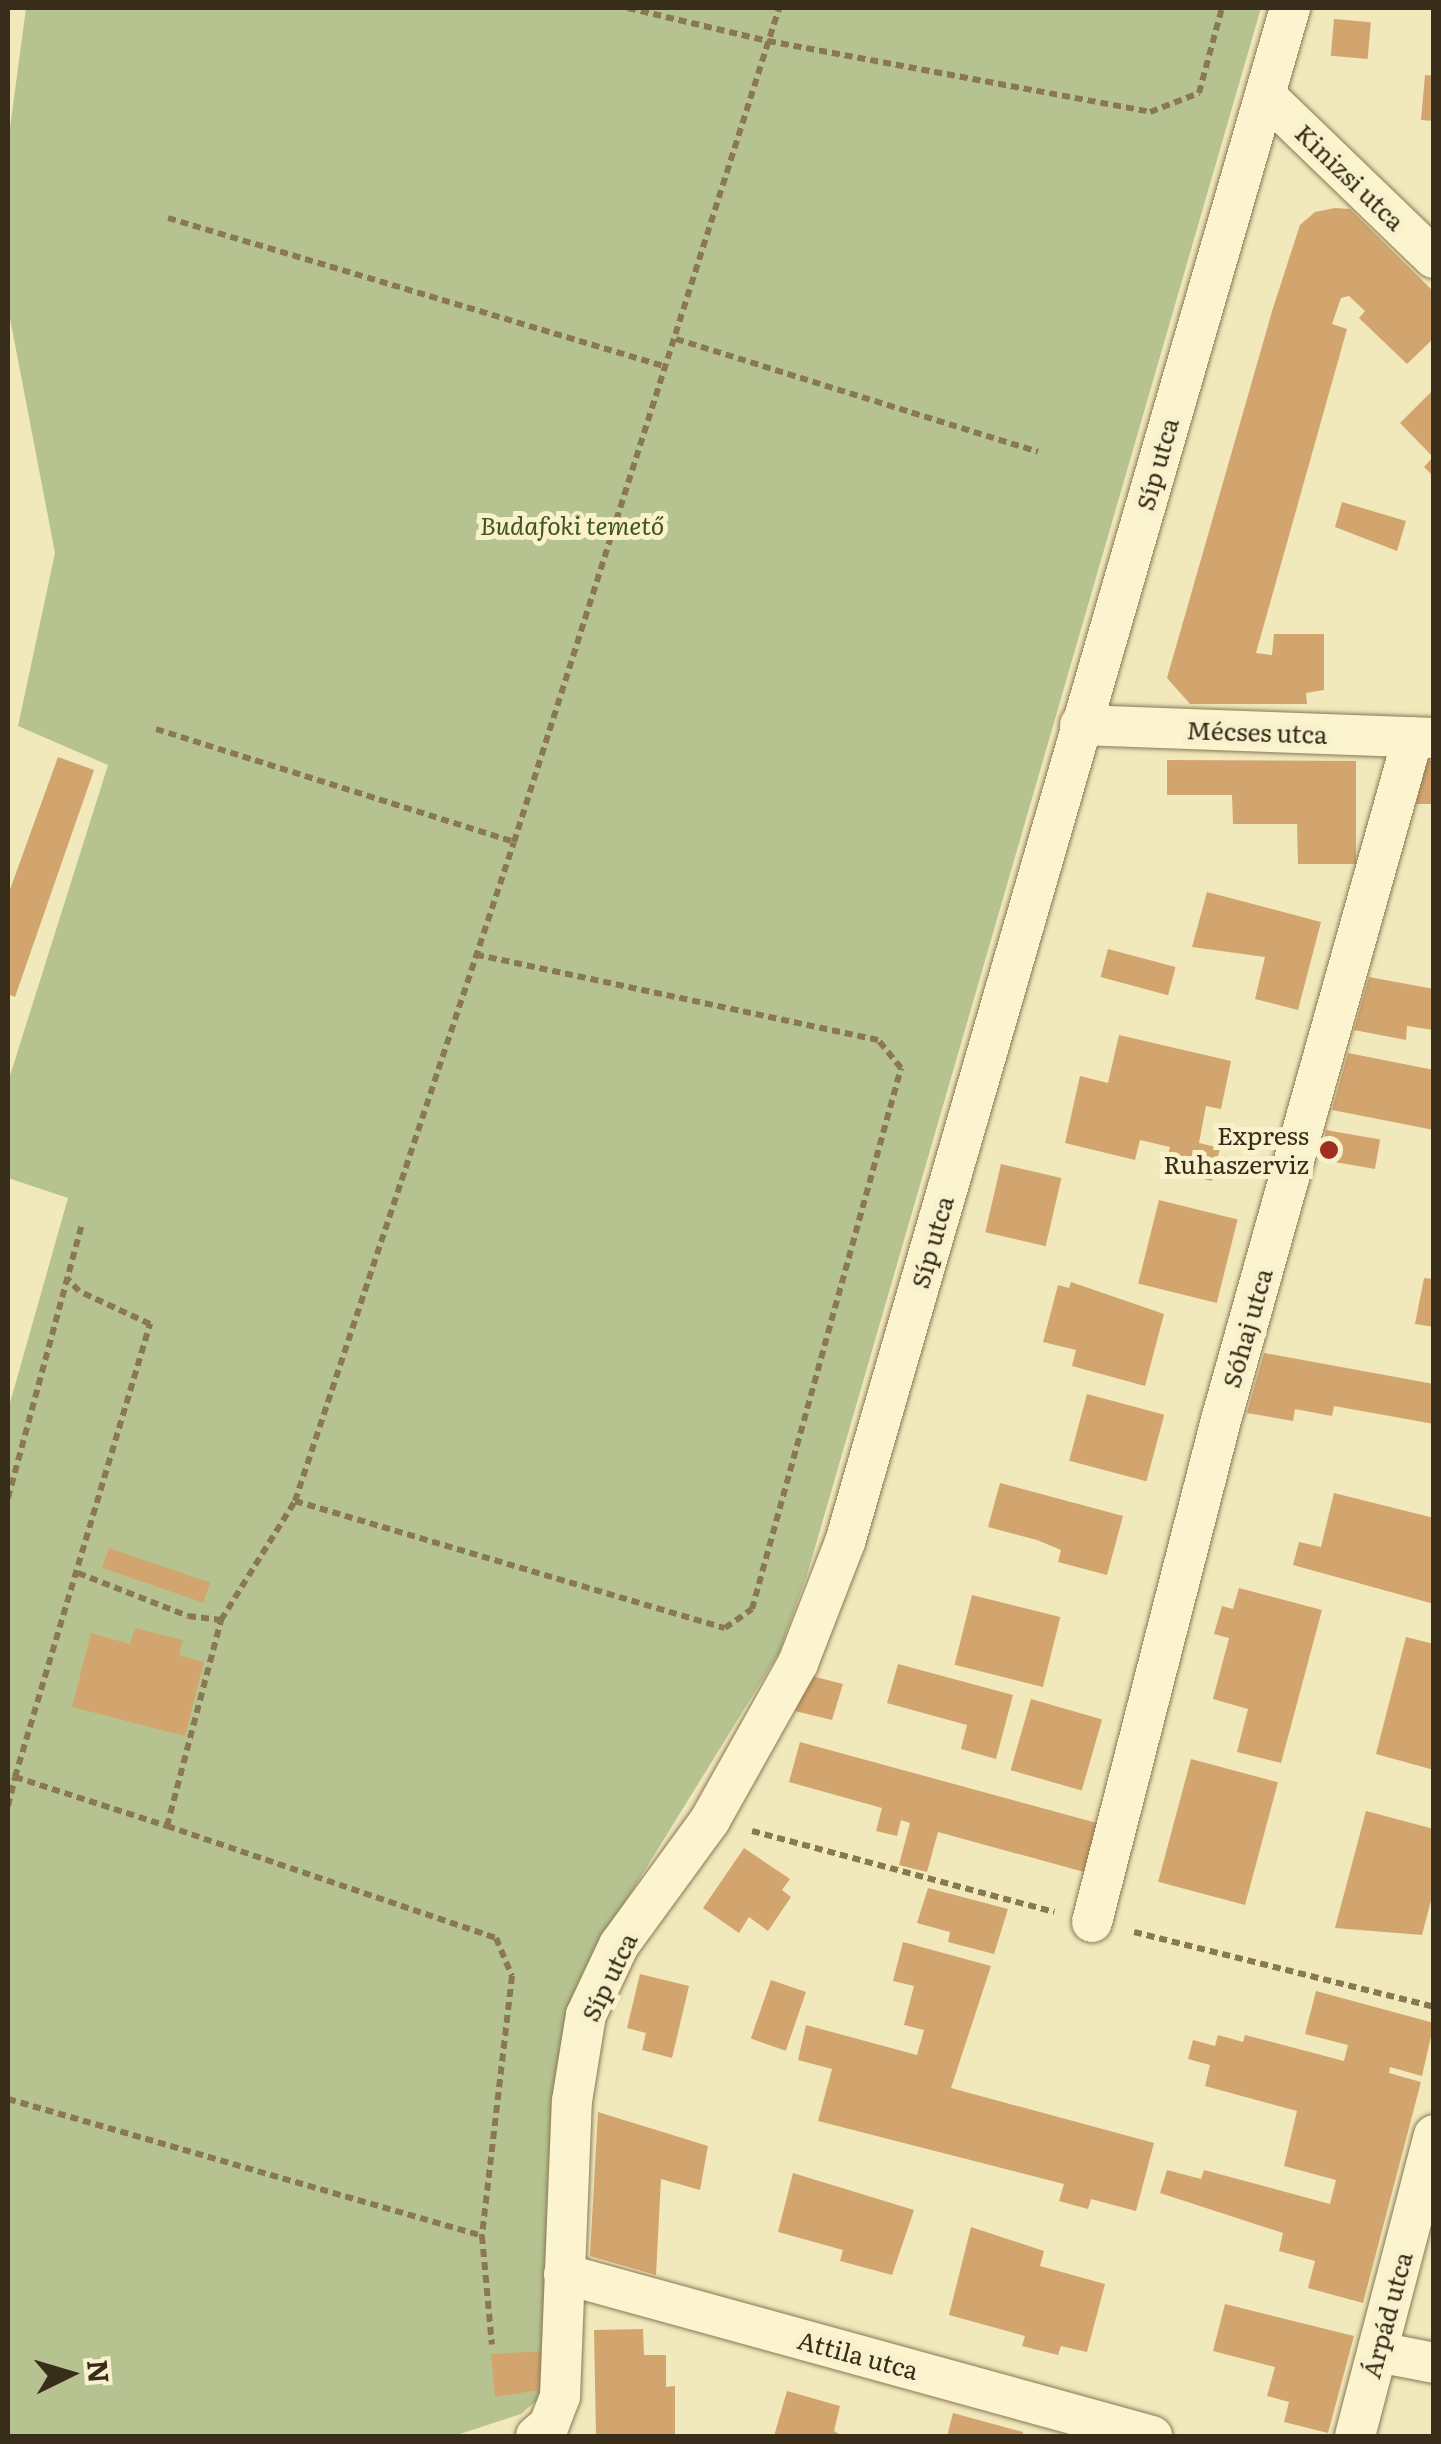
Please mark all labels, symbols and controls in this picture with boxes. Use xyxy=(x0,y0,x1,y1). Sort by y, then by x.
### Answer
street label: Kinizsi utca xyxy=(1289,118,1411,236)
street label: Síp utca xyxy=(1130,414,1184,514)
park label: Budafoki temető xyxy=(480,510,664,540)
street label: Mécses utca xyxy=(1186,715,1328,749)
place label: Express Ruhaszerviz xyxy=(1163,1121,1309,1180)
marker: Express Ruhaszerviz xyxy=(1318,1139,1340,1161)
street label: Síp utca xyxy=(905,1192,959,1292)
street label: Sóhaj utca xyxy=(1216,1265,1278,1391)
street label: Síp utca xyxy=(575,1928,643,2026)
street label: Árpád utca xyxy=(1356,2248,1418,2382)
north arrow xyxy=(20,2324,120,2424)
street label: Attila utca xyxy=(794,2325,922,2385)
text: N xyxy=(78,2358,122,2385)

